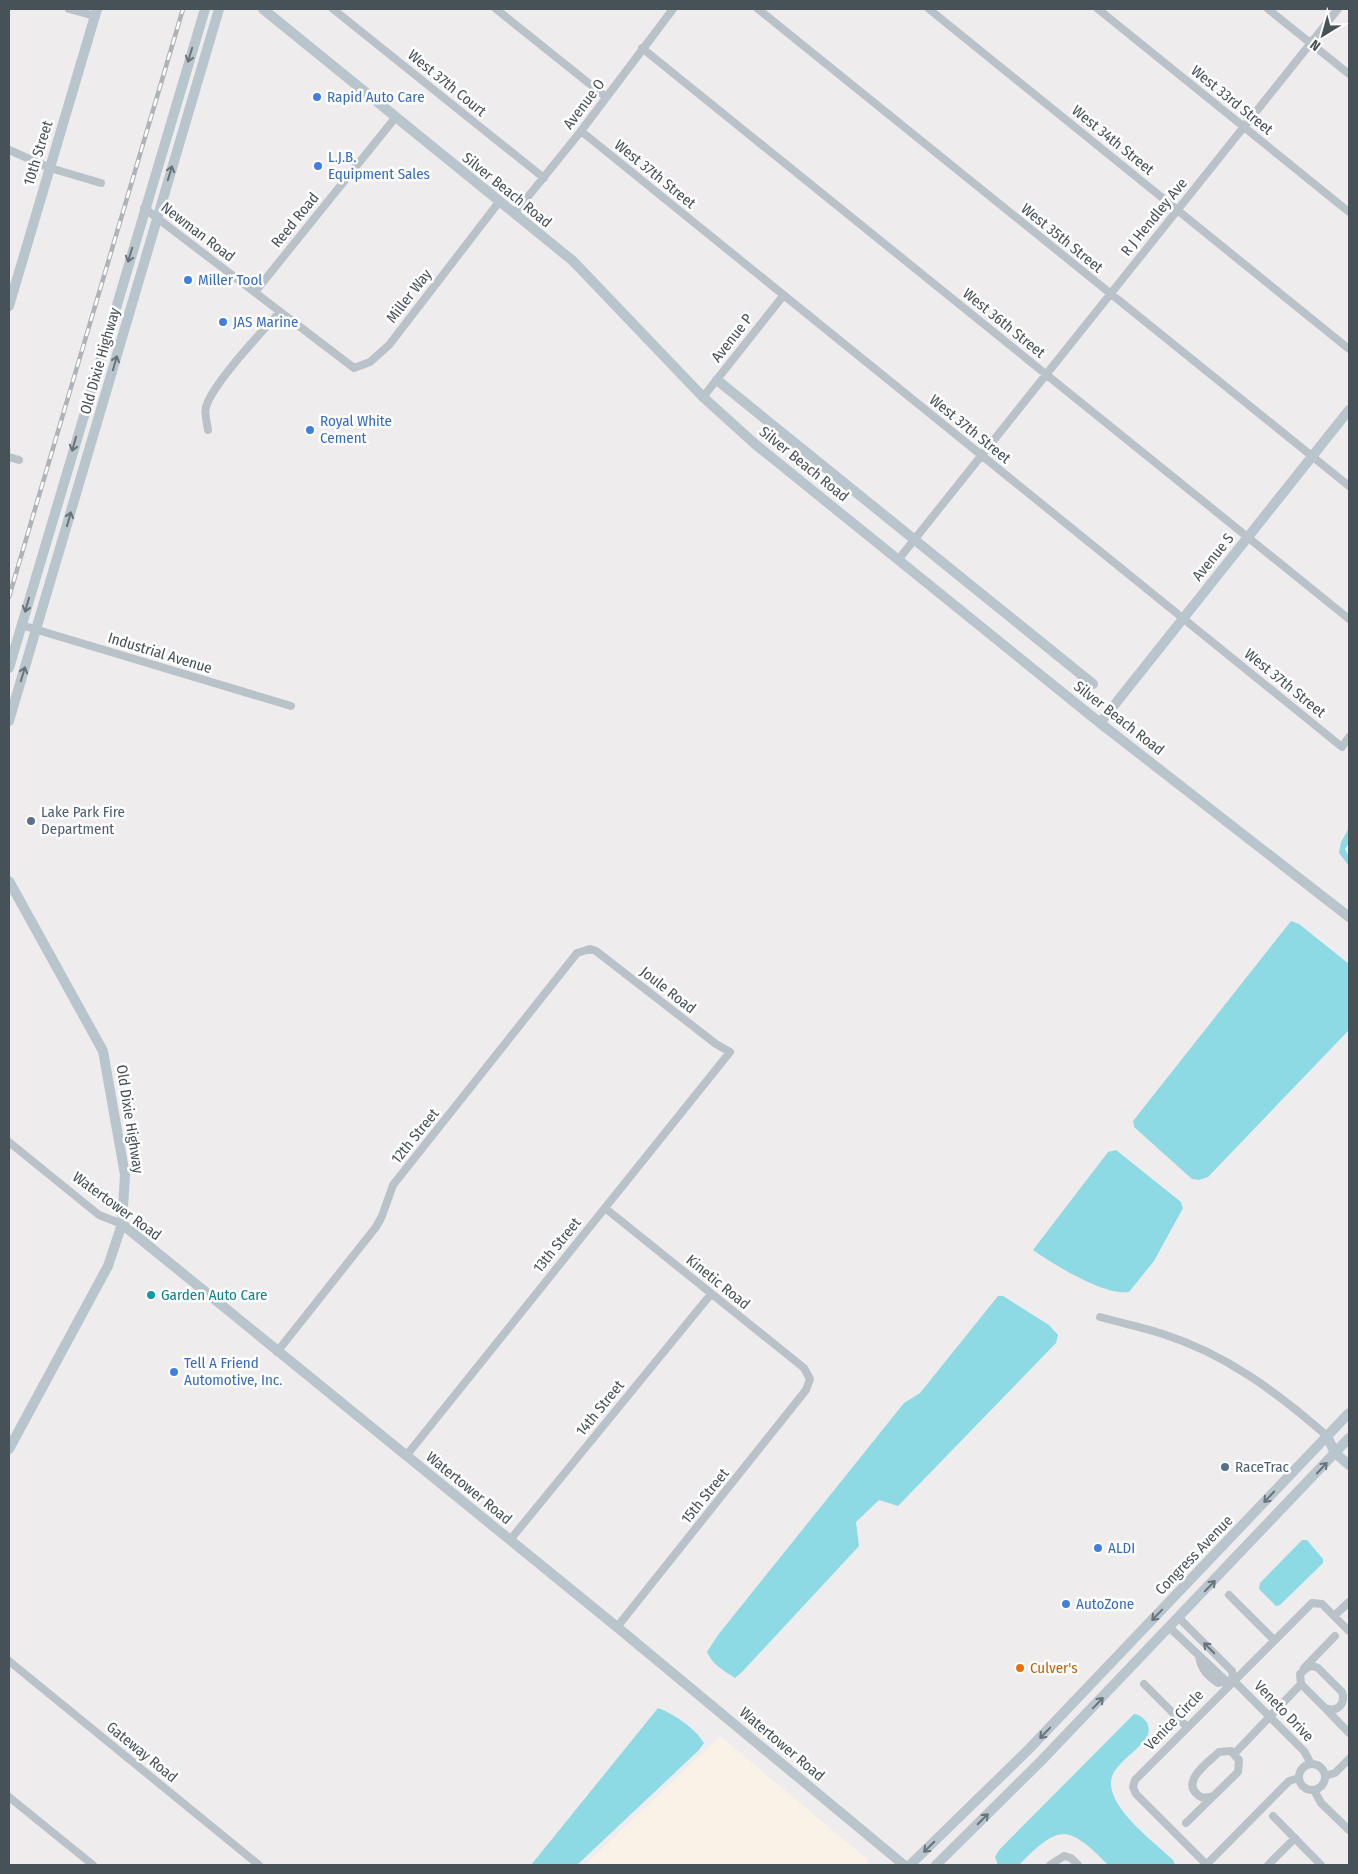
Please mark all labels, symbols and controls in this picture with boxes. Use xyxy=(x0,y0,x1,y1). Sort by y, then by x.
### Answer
north arrow xyxy=(1298,10,1348,60)
text: N xyxy=(1307,36,1324,54)
street label: West 37th Court xyxy=(404,46,490,120)
one-way arrow xyxy=(185,47,194,63)
street label: West 33rd Street xyxy=(1187,61,1277,139)
street label: Avenue O xyxy=(559,75,609,133)
place label: Rapid Auto Care xyxy=(327,88,425,106)
marker: Rapid Auto Care xyxy=(311,91,323,103)
street label: West 34th Street xyxy=(1068,101,1158,179)
street label: 10th Street xyxy=(20,118,56,188)
street label: West 37th Street xyxy=(611,136,699,212)
place label: L.J.B. Equipment Sales xyxy=(328,148,430,183)
street label: Silver Beach Road xyxy=(459,149,555,231)
marker: L.J.B. Equipment Sales xyxy=(312,160,324,172)
one-way arrow xyxy=(166,166,176,182)
street label: R J Hendley Ave xyxy=(1117,174,1191,260)
street label: Reed Road xyxy=(267,189,323,251)
street label: Newman Road xyxy=(158,198,238,266)
street label: West 35th Street xyxy=(1017,200,1107,277)
one-way arrow xyxy=(125,246,135,262)
street label: Miller Way xyxy=(382,265,436,326)
place label: Miller Tool xyxy=(198,271,262,289)
marker: Miller Tool xyxy=(182,274,194,286)
street label: West 36th Street xyxy=(959,284,1049,362)
street label: Old Dixie Highway xyxy=(76,305,124,416)
street label: Avenue P xyxy=(708,310,757,366)
place label: JAS Marine xyxy=(233,313,298,331)
marker: JAS Marine xyxy=(217,316,229,328)
one-way arrow xyxy=(110,355,120,371)
street label: West 37th Street xyxy=(926,391,1014,467)
place label: Royal White Cement xyxy=(320,412,392,447)
street label: Silver Beach Road xyxy=(756,423,852,505)
marker: Royal White Cement xyxy=(304,424,316,436)
one-way arrow xyxy=(69,436,79,452)
one-way arrow xyxy=(64,511,74,527)
street label: Avenue S xyxy=(1188,530,1238,584)
one-way arrow xyxy=(22,597,32,613)
street label: Industrial Avenue xyxy=(106,629,214,677)
street label: West 37th Street xyxy=(1241,645,1329,721)
one-way arrow xyxy=(18,667,28,683)
street label: Silver Beach Road xyxy=(1070,677,1168,759)
place label: Lake Park Fire Department xyxy=(41,803,125,838)
marker: Lake Park Fire Department xyxy=(25,815,37,827)
street label: Joule Road xyxy=(637,963,699,1017)
street label: Old Dixie Highway xyxy=(113,1063,148,1175)
street label: 12th Street xyxy=(387,1105,443,1167)
street label: Watertower Road xyxy=(69,1168,165,1244)
street label: 13th Street xyxy=(529,1214,585,1276)
street label: Kinetic Road xyxy=(683,1251,753,1313)
place label: Garden Auto Care xyxy=(161,1286,268,1304)
marker: Garden Auto Care xyxy=(145,1289,157,1301)
place label: Tell A Friend Automotive, Inc. xyxy=(184,1354,283,1389)
marker: Tell A Friend Automotive, Inc. xyxy=(168,1366,180,1378)
street label: 14th Street xyxy=(572,1376,628,1439)
street label: Watertower Road xyxy=(422,1448,516,1528)
place label: RaceTrac xyxy=(1235,1458,1290,1476)
marker: RaceTrac xyxy=(1219,1461,1231,1473)
one-way arrow xyxy=(1316,1461,1328,1474)
street label: 15th Street xyxy=(677,1465,733,1527)
one-way arrow xyxy=(1263,1491,1275,1504)
street label: Congress Avenue xyxy=(1152,1511,1236,1599)
place label: ALDI xyxy=(1108,1539,1135,1557)
marker: ALDI xyxy=(1092,1542,1104,1554)
one-way arrow xyxy=(1204,1579,1216,1592)
place label: AutoZone xyxy=(1076,1595,1134,1613)
marker: AutoZone xyxy=(1060,1598,1072,1610)
one-way arrow xyxy=(1151,1609,1163,1621)
one-way arrow xyxy=(1202,1642,1215,1654)
place label: Culver's xyxy=(1030,1659,1078,1677)
marker: Culver's xyxy=(1014,1662,1026,1674)
street label: Veneto Drive xyxy=(1250,1677,1318,1745)
street label: Venice Circle xyxy=(1141,1686,1207,1754)
one-way arrow xyxy=(1092,1697,1104,1709)
street label: Watertower Road xyxy=(736,1703,828,1785)
street label: Gateway Road xyxy=(103,1718,181,1786)
one-way arrow xyxy=(1039,1726,1051,1739)
one-way arrow xyxy=(977,1813,990,1825)
one-way arrow xyxy=(923,1841,935,1853)

